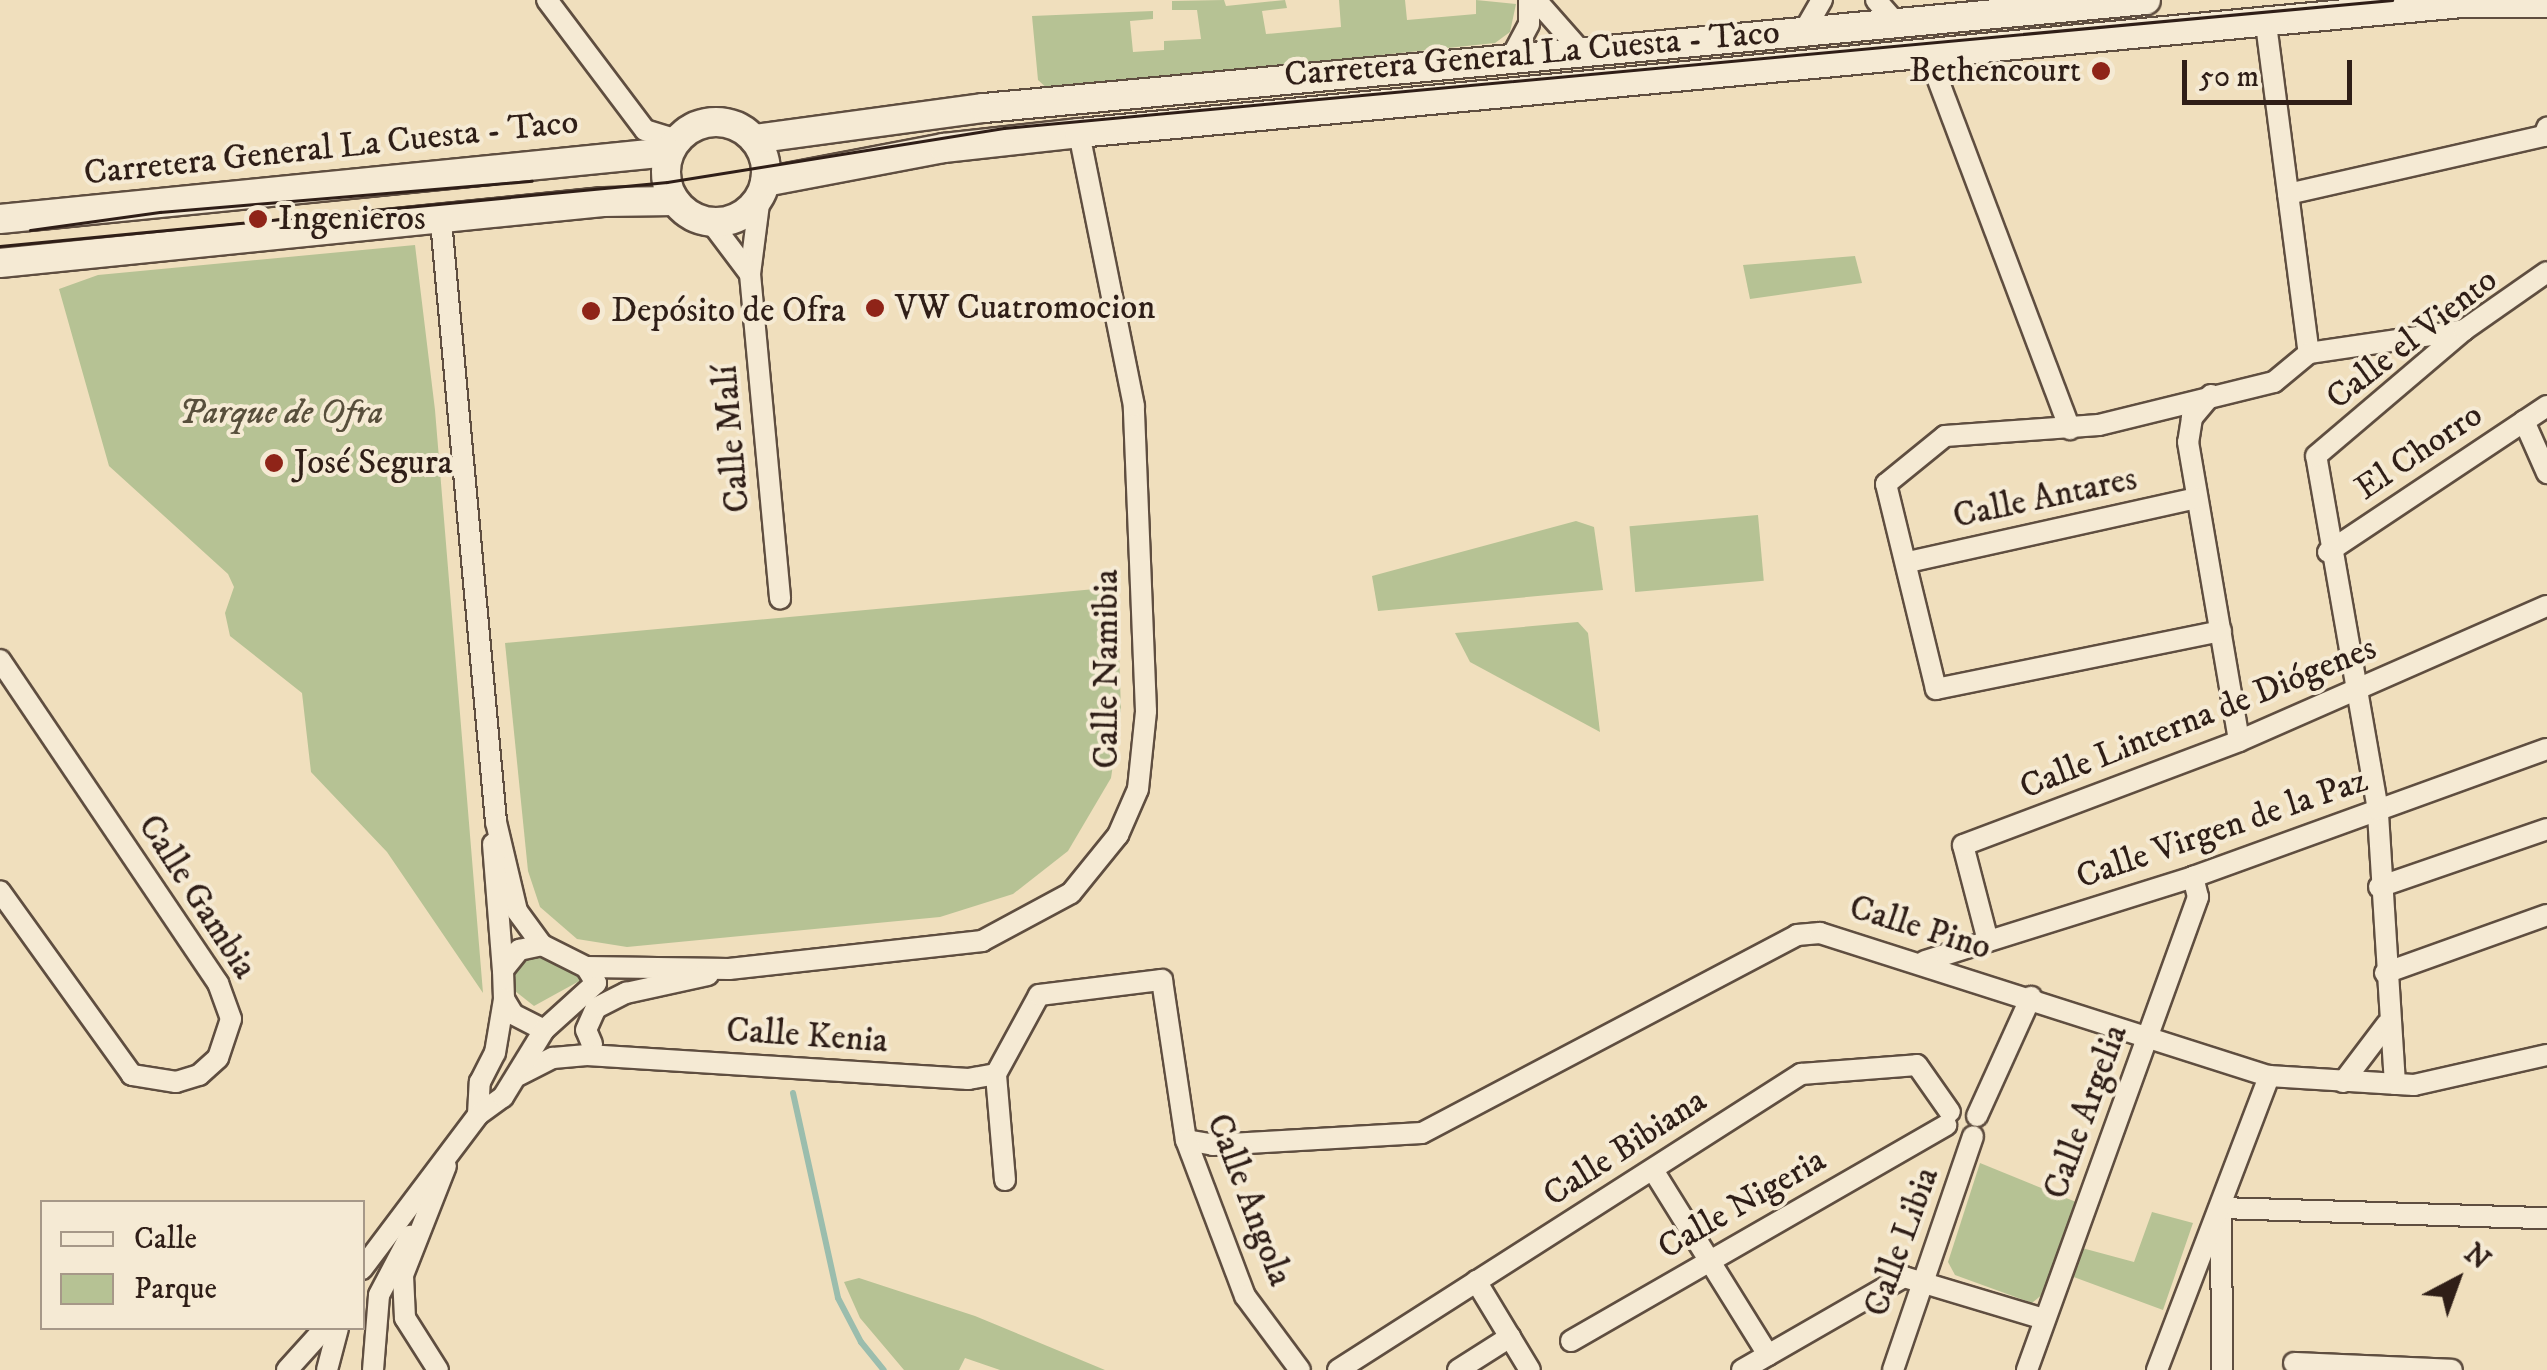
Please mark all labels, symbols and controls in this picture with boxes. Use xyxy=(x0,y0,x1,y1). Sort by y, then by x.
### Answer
street label: Carretera General La Cuesta - Taco xyxy=(1283,11,1781,97)
scale bar xyxy=(2187,40,2357,102)
place label: Bethencourt xyxy=(1909,50,2081,92)
text: 50 m xyxy=(2199,59,2259,96)
marker: Bethencourt xyxy=(2090,60,2112,82)
street label: Carretera General La Cuesta - Taco xyxy=(82,101,580,195)
place label: Ingenieros xyxy=(278,198,426,240)
marker: Ingenieros xyxy=(247,208,269,230)
street label: Calle el Viento xyxy=(2318,259,2506,419)
place label: VW Cuatromocion xyxy=(895,287,1156,329)
place label: Depósito de Ofra xyxy=(611,290,846,332)
marker: VW Cuatromocion xyxy=(864,297,886,319)
marker: Depósito de Ofra xyxy=(580,300,602,322)
street label: Calle Malí xyxy=(705,364,759,514)
park label: Parque de Ofra xyxy=(179,392,383,434)
street label: El Chorro xyxy=(2347,394,2491,510)
place label: José Segura xyxy=(294,442,453,484)
marker: José Segura xyxy=(263,452,285,474)
street label: Calle Antares xyxy=(1949,458,2141,538)
street label: Calle Namibia xyxy=(1086,569,1128,769)
street label: Calle Linterna de Diógenes xyxy=(2014,627,2382,809)
street label: Calle Virgen de la Paz xyxy=(2071,759,2373,899)
street label: Calle Gambia xyxy=(129,807,265,987)
street label: Calle Pino xyxy=(1844,887,1996,969)
street label: Calle Kenia xyxy=(725,1009,889,1063)
street label: Calle Argelia xyxy=(2035,1019,2137,1205)
street label: Calle Bibiana xyxy=(1536,1080,1714,1216)
street label: Calle Angola xyxy=(1197,1108,1301,1292)
street label: Calle Nigeria xyxy=(1651,1139,1833,1269)
street label: Calle Libia xyxy=(1856,1162,1948,1322)
legend xyxy=(40,1200,365,1330)
text: Calle xyxy=(134,1221,197,1258)
north arrow xyxy=(2407,1230,2507,1330)
text: N xyxy=(2457,1236,2497,1278)
text: Parque xyxy=(134,1271,217,1308)

